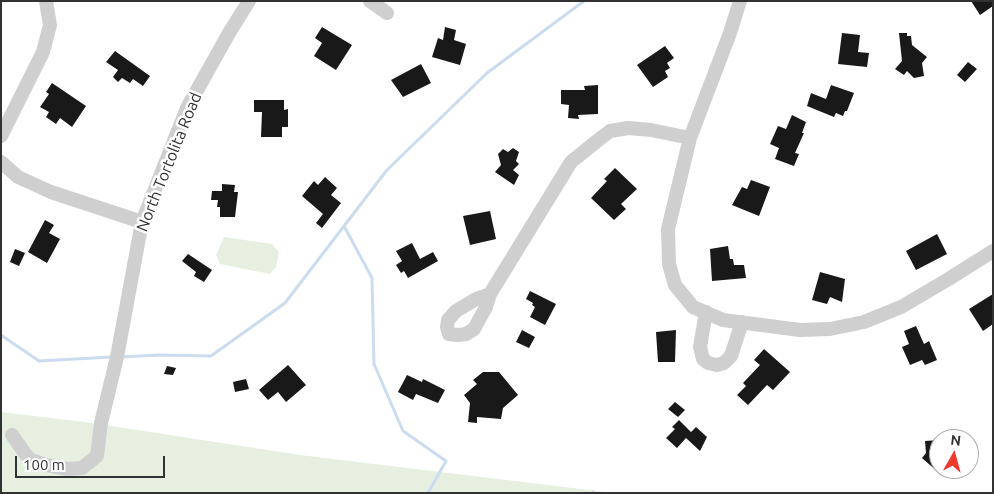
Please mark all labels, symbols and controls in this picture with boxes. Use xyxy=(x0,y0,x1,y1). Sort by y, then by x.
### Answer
street label: North Tortolita Road xyxy=(132,90,206,234)
north arrow xyxy=(929,429,979,479)
text: N xyxy=(950,432,962,449)
scale bar xyxy=(18,446,168,478)
text: 100 m xyxy=(23,456,65,473)

